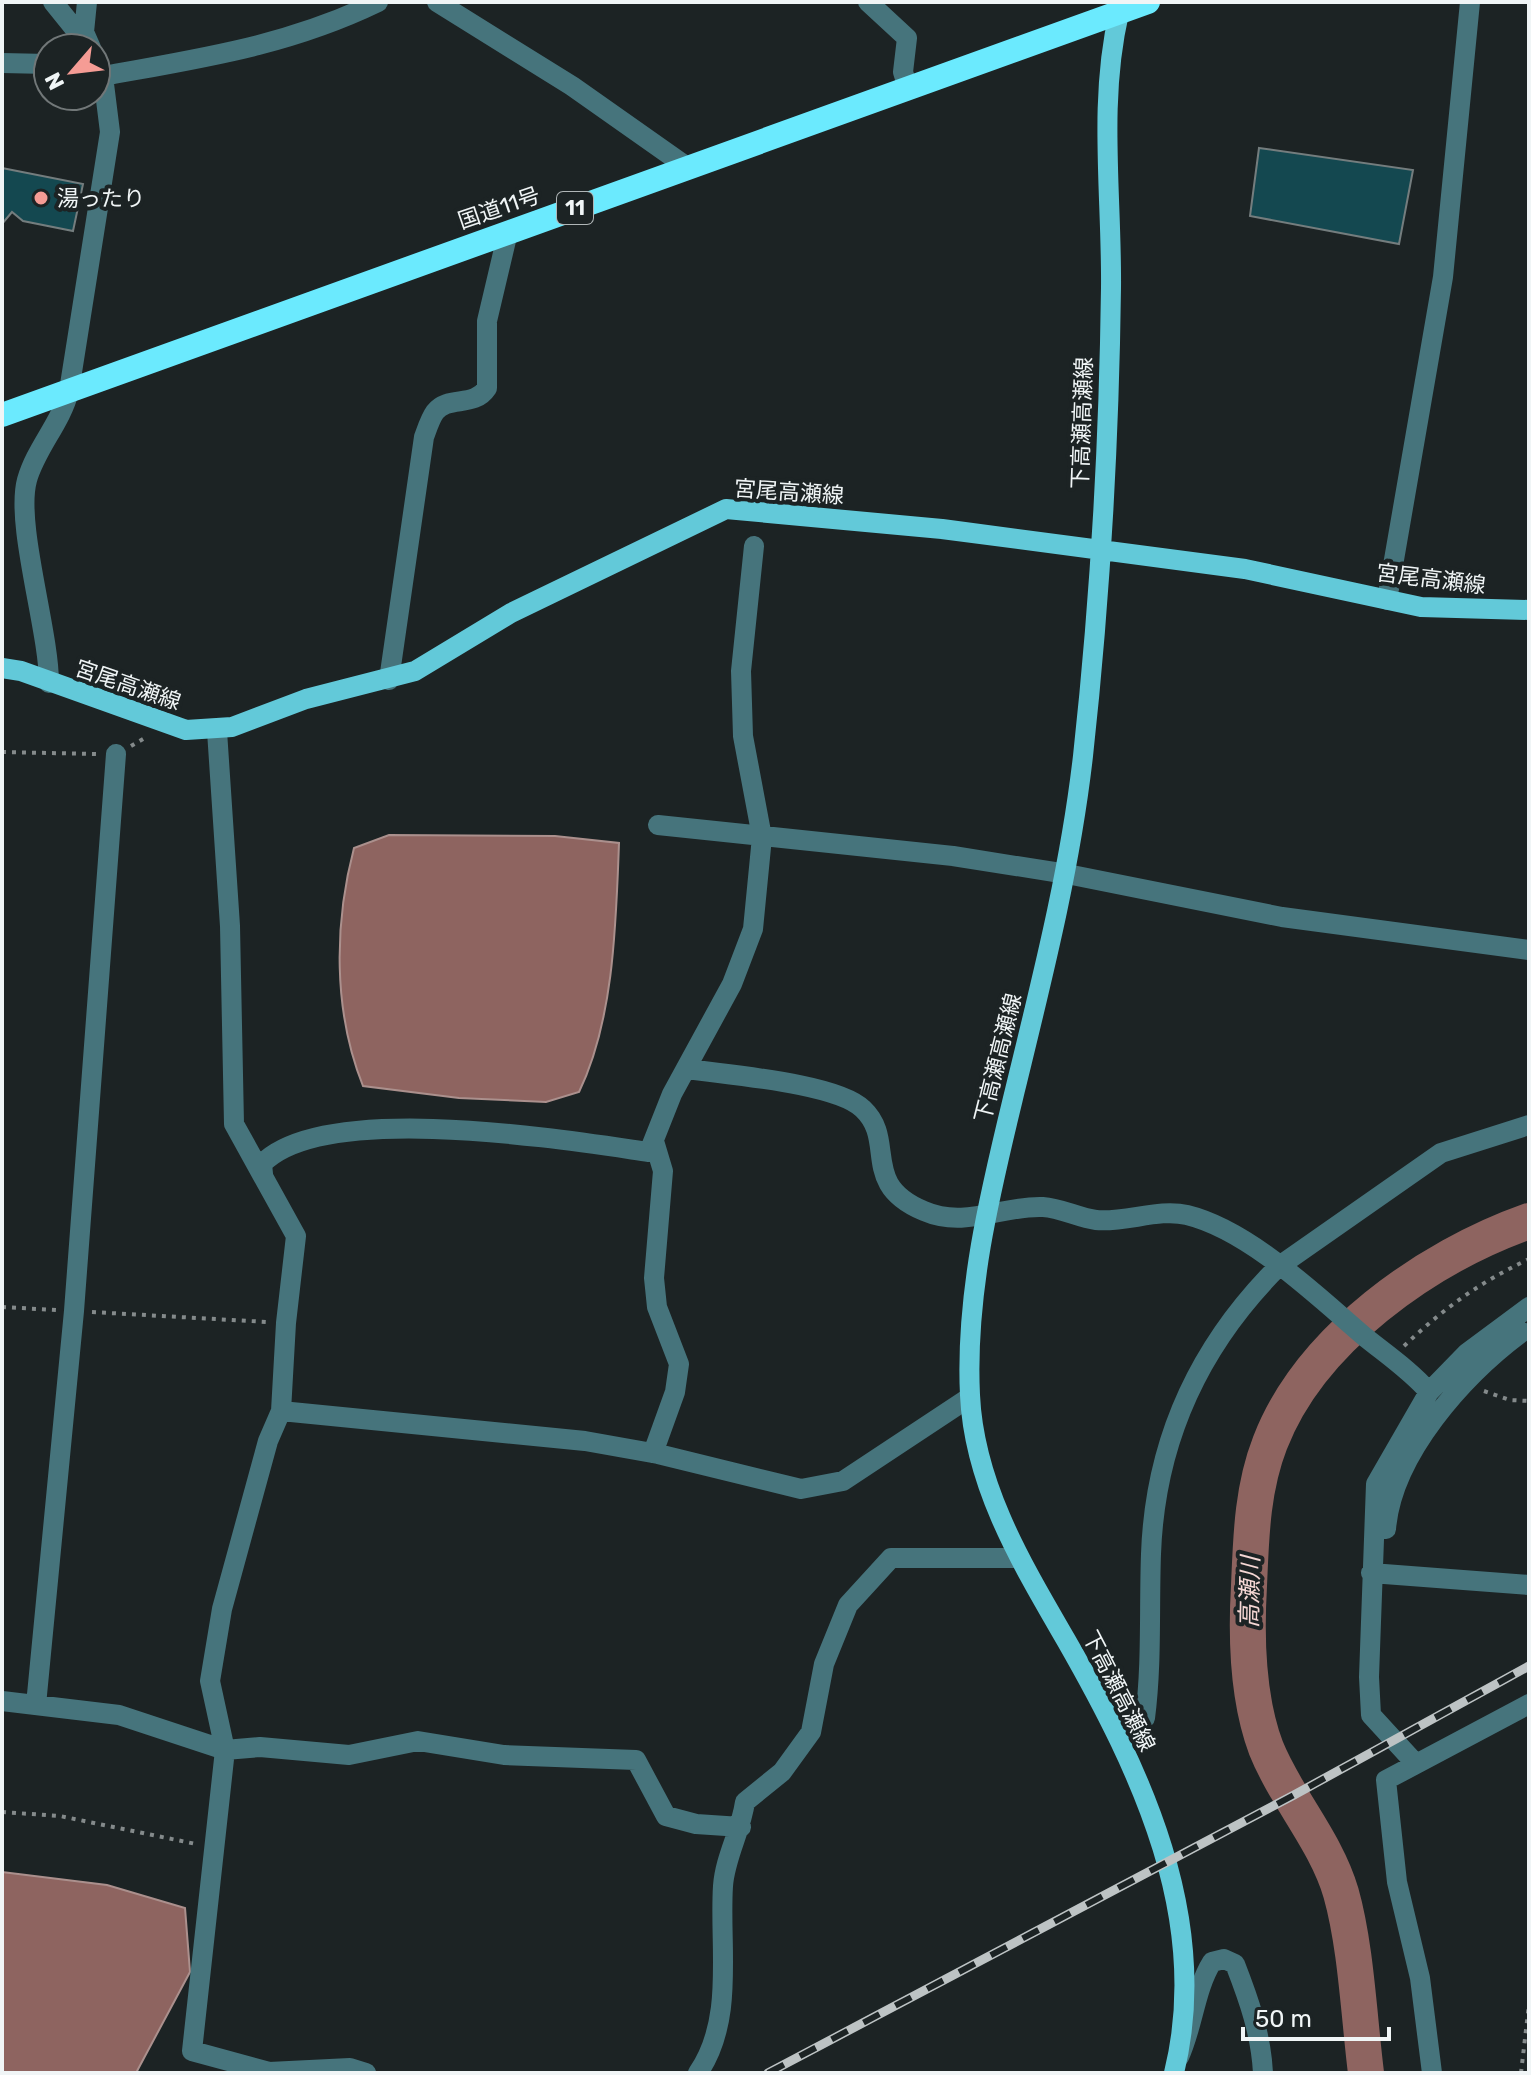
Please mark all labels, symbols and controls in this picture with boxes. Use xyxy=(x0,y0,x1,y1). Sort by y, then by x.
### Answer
north arrow xyxy=(32,32,112,112)
text: N xyxy=(39,68,70,94)
street label: 国道11号 xyxy=(454,181,544,235)
place label: 湯ったり xyxy=(57,185,145,212)
marker: 湯ったり xyxy=(32,189,50,207)
road number: 11 xyxy=(557,192,593,224)
street label: 下高瀬高瀬線 xyxy=(1066,357,1098,489)
street label: 宮尾高瀬線 xyxy=(733,475,845,509)
street label: 宮尾高瀬線 xyxy=(1375,559,1487,599)
street label: 宮尾高瀬線 xyxy=(72,654,184,716)
street label: 下高瀬高瀬線 xyxy=(969,991,1027,1125)
water label: 高瀬川 xyxy=(1235,1553,1265,1628)
street label: 下高瀬高瀬線 xyxy=(1077,1626,1161,1756)
scale bar xyxy=(1243,1991,1389,2041)
text: 50 m xyxy=(1255,2005,1312,2033)

